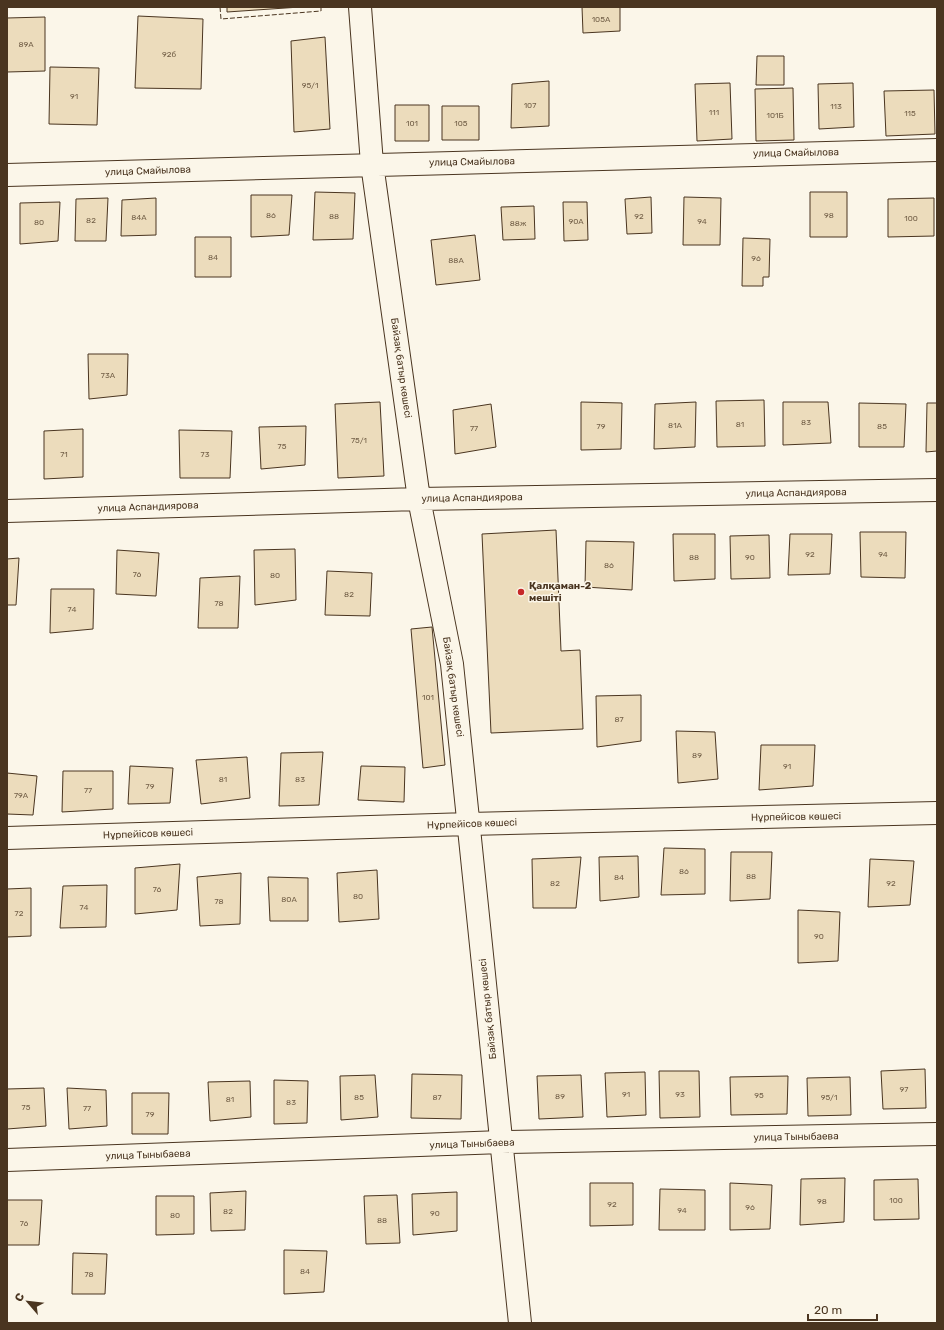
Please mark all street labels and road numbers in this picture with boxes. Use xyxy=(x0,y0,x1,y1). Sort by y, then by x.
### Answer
street label: улица Смайылова xyxy=(753,146,839,160)
street label: улица Смайылова xyxy=(429,155,515,169)
street label: улица Смайылова xyxy=(105,164,191,178)
street label: Байзақ батыр көшесі xyxy=(388,317,414,419)
street label: улица Аспандиярова xyxy=(745,486,847,500)
street label: улица Аспандиярова xyxy=(421,491,523,505)
street label: улица Аспандиярова xyxy=(97,499,199,515)
street label: Байзақ батыр көшесі xyxy=(440,636,466,738)
street label: Нұрпейісов көшесі xyxy=(751,810,841,824)
street label: Нұрпейісов көшесі xyxy=(427,816,517,832)
street label: Нұрпейісов көшесі xyxy=(103,826,193,842)
street label: Байзақ батыр көшесі xyxy=(477,958,499,1060)
street label: улица Тыныбаева xyxy=(753,1130,839,1144)
street label: улица Тыныбаева xyxy=(429,1137,515,1151)
street label: улица Тыныбаева xyxy=(105,1148,191,1162)

